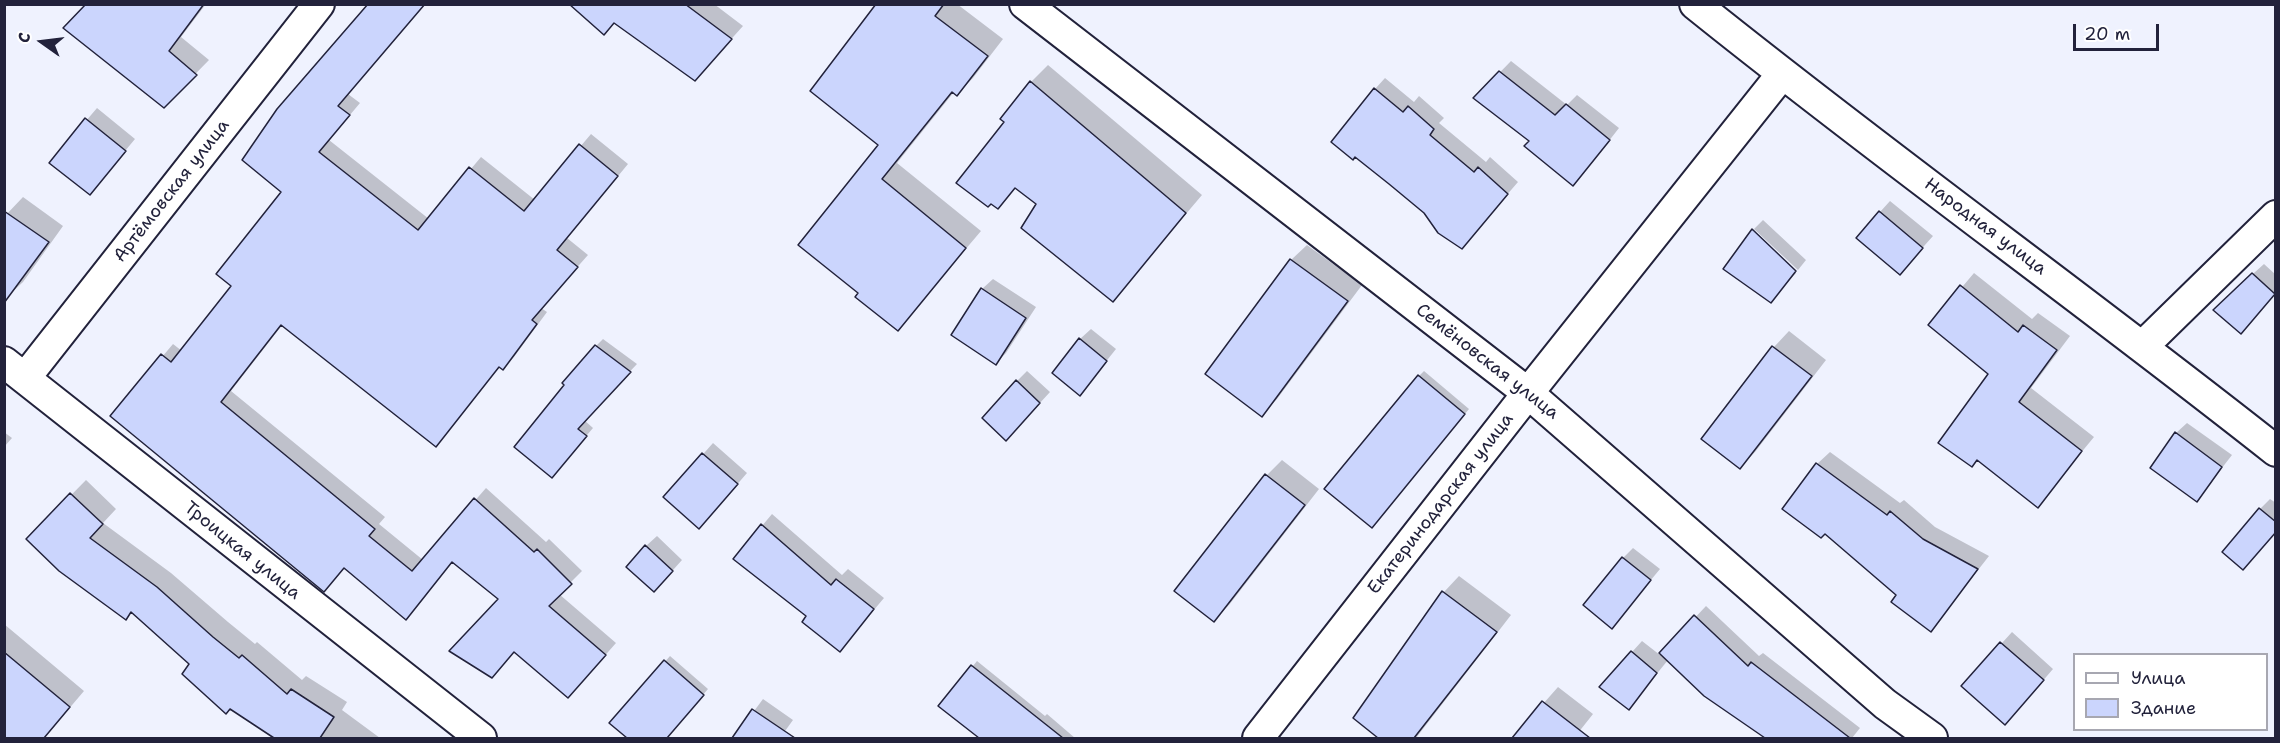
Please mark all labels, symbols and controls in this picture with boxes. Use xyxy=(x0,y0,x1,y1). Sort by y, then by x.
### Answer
north arrow xyxy=(12,12,72,72)
scale bar xyxy=(2076,12,2162,50)
text: 20 m xyxy=(2084,22,2130,46)
text: С xyxy=(13,30,35,45)
street label: Артёмовская улица xyxy=(110,115,234,267)
street label: Народная улица xyxy=(1919,174,2051,280)
street label: Семёновская улица xyxy=(1411,299,1563,425)
street label: Екатеринодарская улица xyxy=(1364,409,1518,599)
street label: Троицкая улица xyxy=(179,497,305,605)
legend xyxy=(2073,653,2268,731)
text: Улица xyxy=(2131,666,2185,690)
text: Здание xyxy=(2131,696,2196,720)

